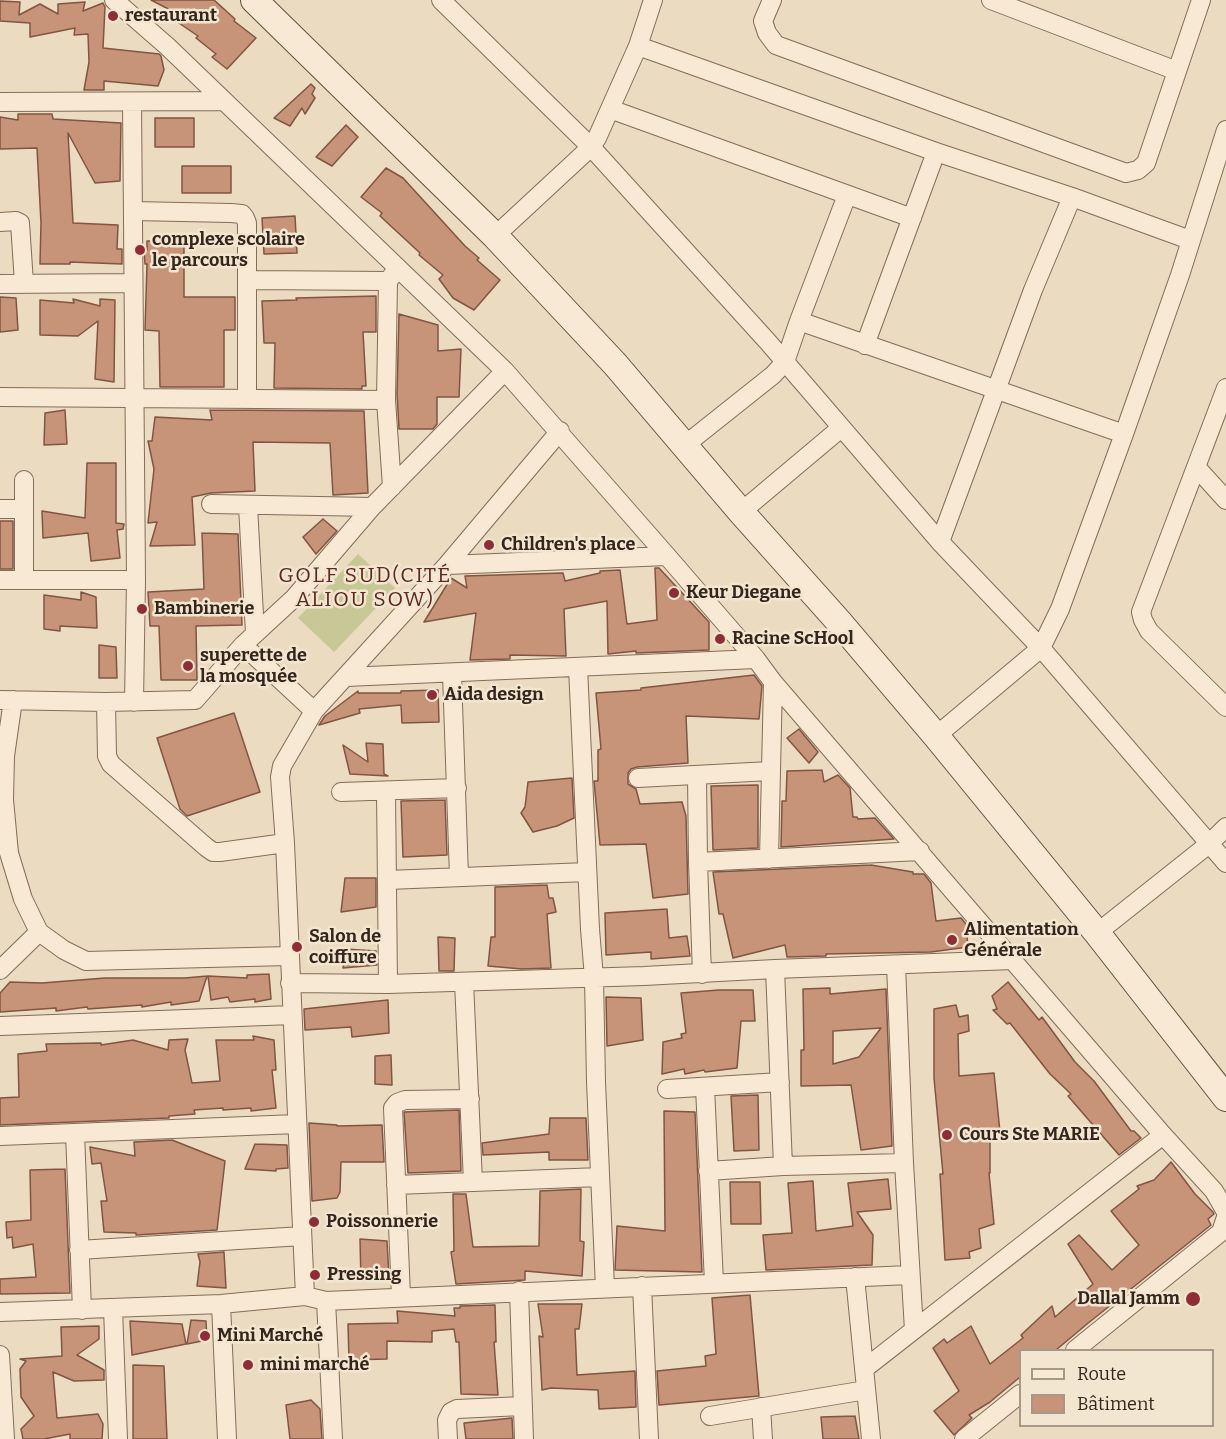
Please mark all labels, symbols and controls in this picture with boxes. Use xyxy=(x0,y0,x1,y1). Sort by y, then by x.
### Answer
place label: restaurant xyxy=(125,5,217,27)
marker: restaurant xyxy=(106,9,120,23)
place label: complexe scolaire le parcours xyxy=(152,229,305,272)
marker: complexe scolaire le parcours xyxy=(133,243,147,257)
place label: Children's place xyxy=(501,534,635,556)
marker: Children's place xyxy=(482,538,496,552)
district label: GOLF SUD(CITÉ ALIOU SOW) xyxy=(278,563,452,613)
place label: Keur Diegane xyxy=(686,582,801,604)
marker: Keur Diegane xyxy=(667,586,681,600)
place label: Bambinerie xyxy=(154,598,254,620)
marker: Bambinerie xyxy=(135,602,149,616)
place label: Racine ScHool xyxy=(732,628,854,650)
marker: Racine ScHool xyxy=(713,632,727,646)
place label: superette de la mosquée xyxy=(200,645,307,688)
marker: superette de la mosquée xyxy=(181,659,195,673)
place label: Aida design xyxy=(444,684,544,706)
marker: Aida design xyxy=(425,688,439,702)
place label: Alimentation Générale xyxy=(964,919,1079,962)
place label: Salon de coiffure xyxy=(309,926,381,968)
marker: Alimentation Générale xyxy=(945,933,959,947)
marker: Salon de coiffure xyxy=(290,940,304,954)
place label: Cours Ste MARIE xyxy=(959,1124,1100,1146)
marker: Cours Ste MARIE xyxy=(940,1128,954,1142)
place label: Poissonnerie xyxy=(326,1211,438,1233)
marker: Poissonnerie xyxy=(307,1215,321,1229)
place label: Pressing xyxy=(327,1264,401,1286)
marker: Pressing xyxy=(308,1268,322,1282)
place label: Dallal Jamm xyxy=(1077,1288,1180,1310)
marker: Dallal Jamm xyxy=(1184,1290,1202,1308)
place label: Mini Marché xyxy=(217,1325,323,1347)
marker: Mini Marché xyxy=(198,1329,212,1343)
legend xyxy=(1019,1349,1214,1427)
place label: mini marché xyxy=(260,1354,369,1376)
marker: mini marché xyxy=(241,1358,255,1372)
text: Route xyxy=(1077,1363,1126,1385)
text: Bâtiment xyxy=(1077,1393,1155,1415)

